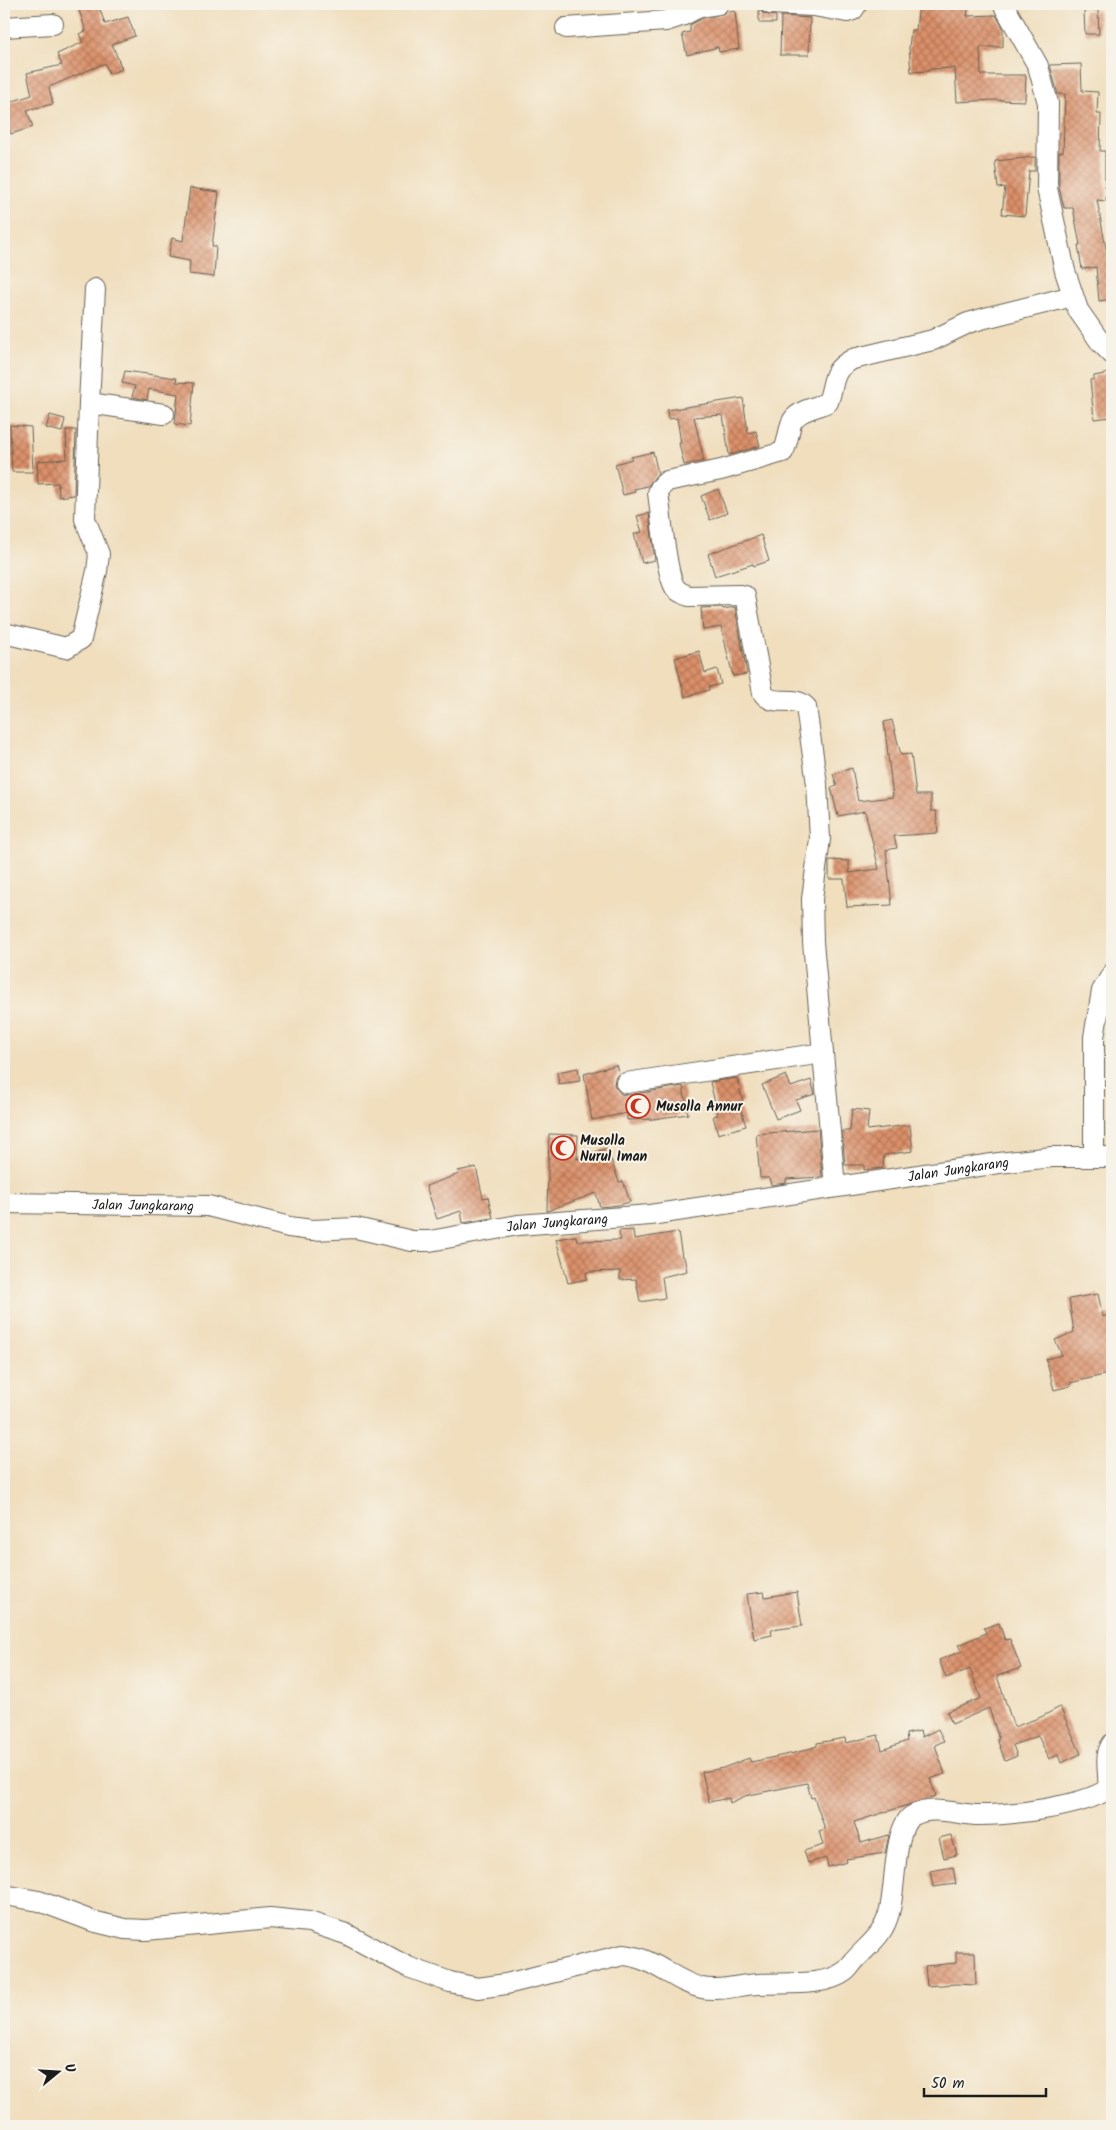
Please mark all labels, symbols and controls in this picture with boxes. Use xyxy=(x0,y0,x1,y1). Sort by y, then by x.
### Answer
mosque icon: Musolla Annur xyxy=(625,1093,651,1119)
place label: Musolla Annur xyxy=(656,1096,743,1118)
place label: Musolla Nurul Iman xyxy=(580,1130,648,1168)
mosque icon: Musolla Nurul Iman xyxy=(550,1135,576,1161)
street label: Jalan Jungkarang xyxy=(906,1152,1010,1188)
street label: Jalan Jungkarang xyxy=(92,1194,194,1218)
street label: Jalan Jungkarang xyxy=(504,1208,609,1239)
north arrow xyxy=(32,2048,82,2098)
text: U xyxy=(58,2061,81,2076)
scale bar xyxy=(924,2065,1046,2097)
text: 50 m xyxy=(931,2072,965,2096)

